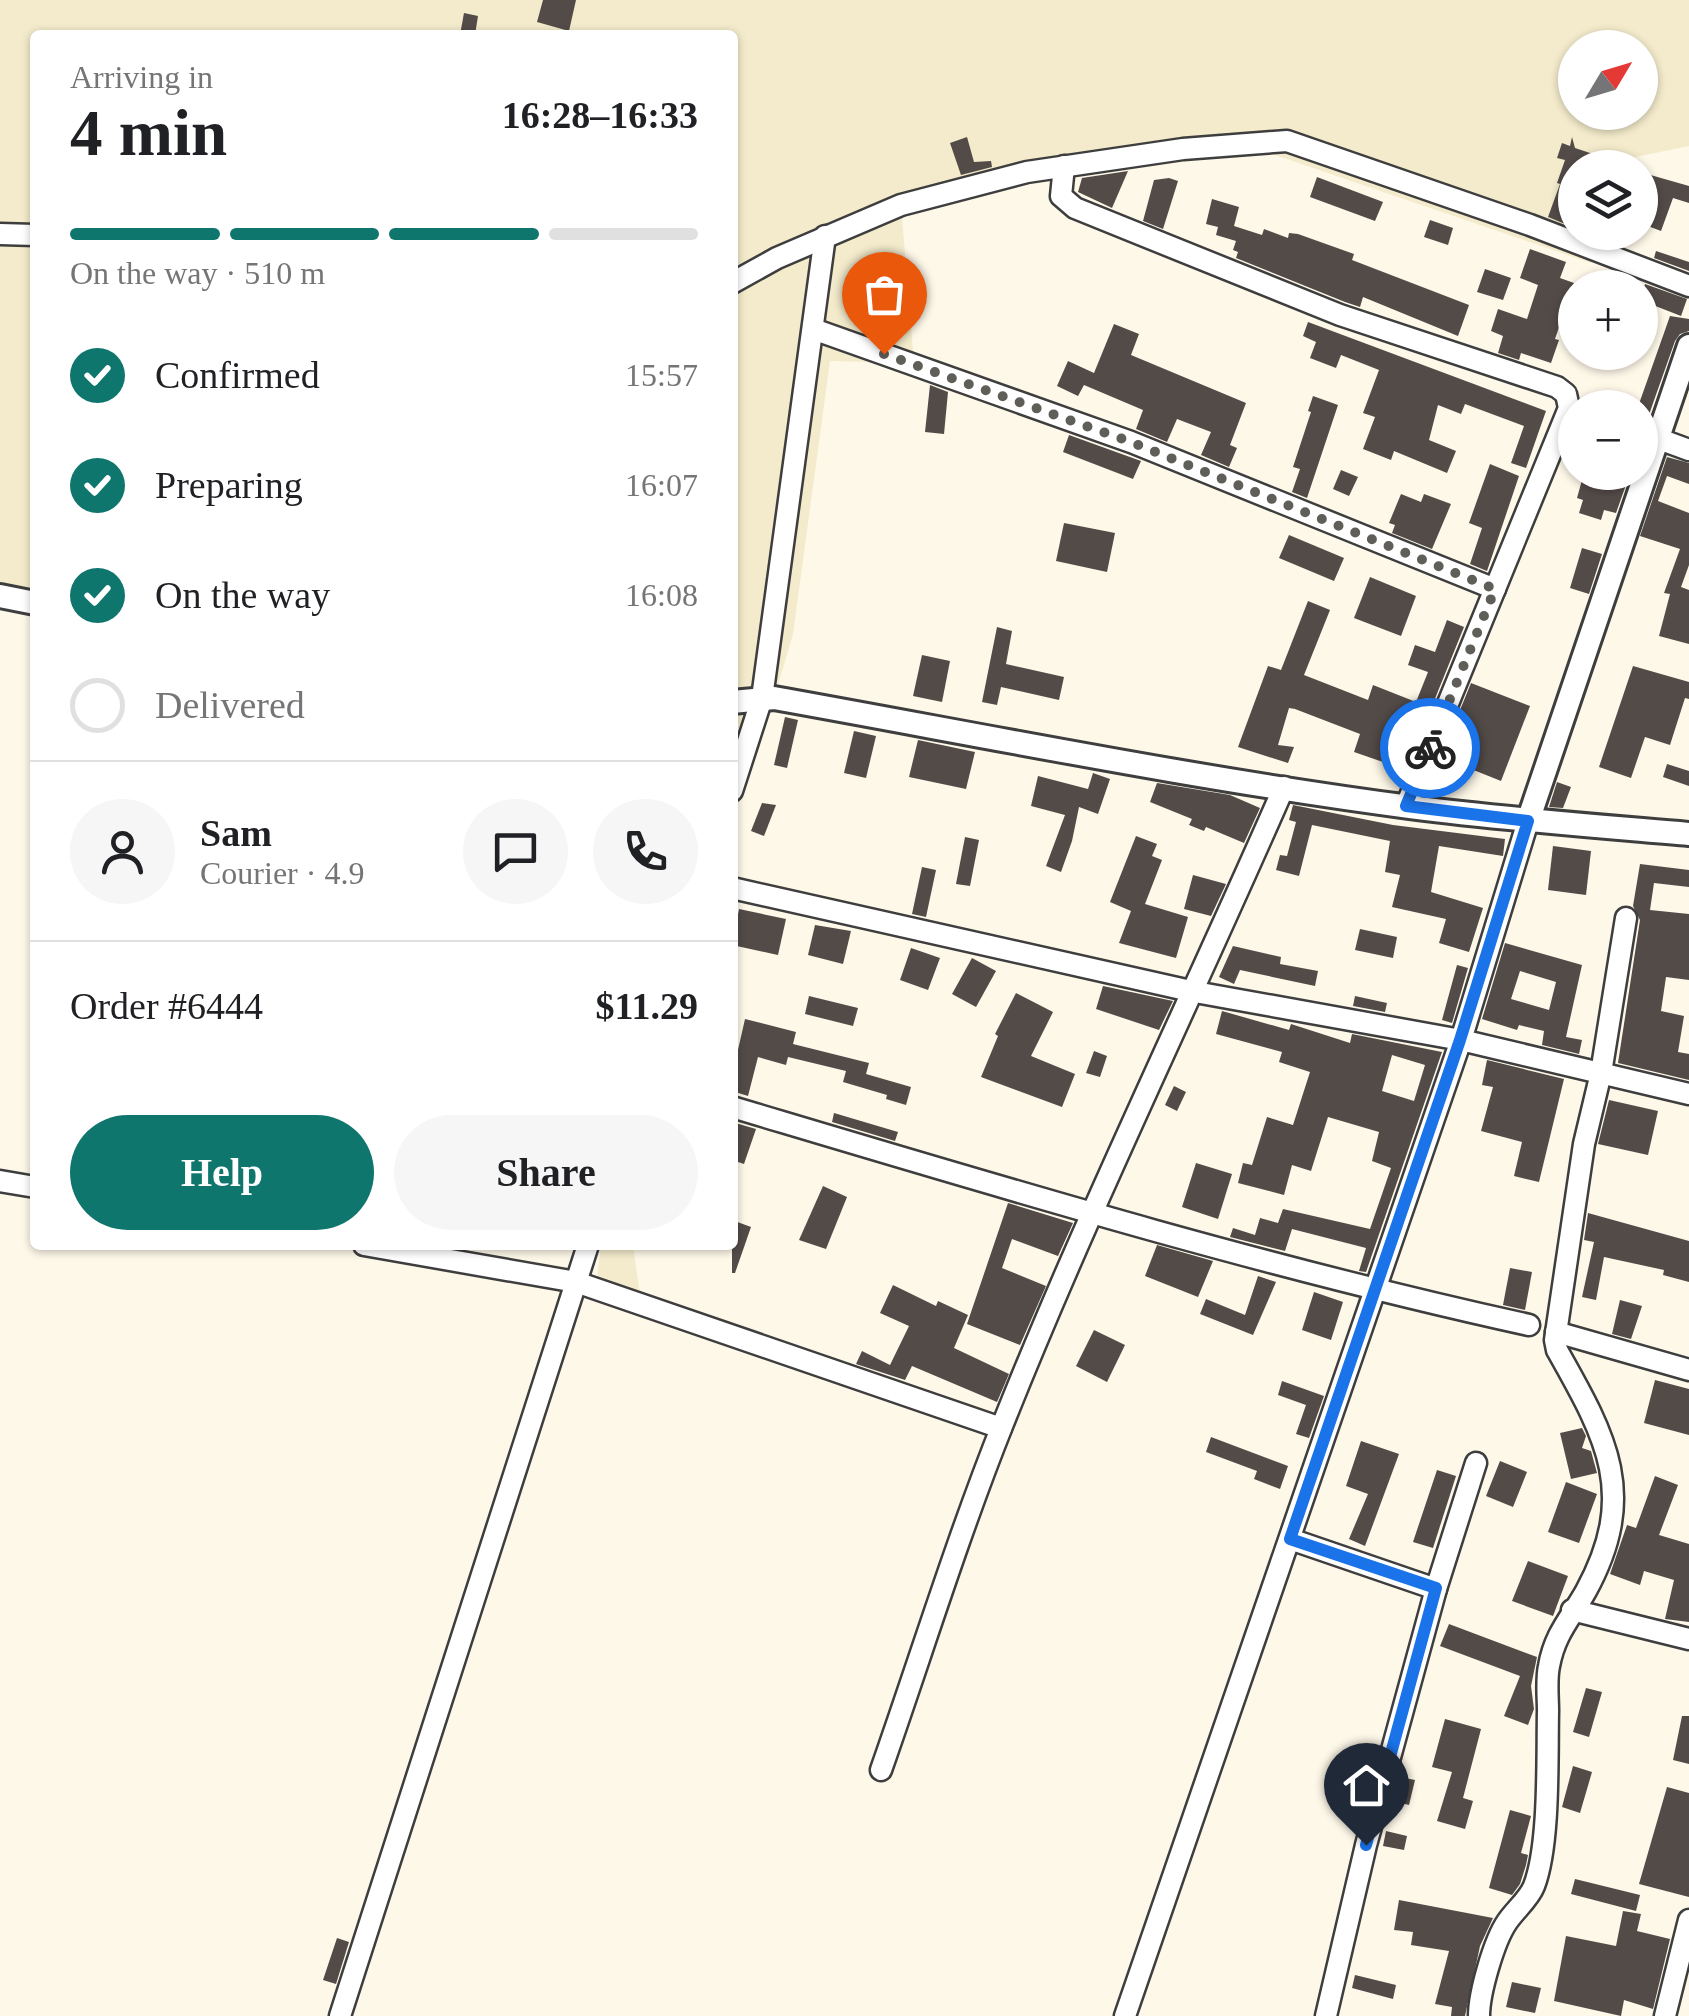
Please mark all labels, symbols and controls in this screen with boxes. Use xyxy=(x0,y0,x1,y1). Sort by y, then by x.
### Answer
north arrow xyxy=(1558,30,1658,130)
map controls xyxy=(1558,30,1658,490)
text: Arriving in xyxy=(70,59,213,95)
text: 16:28–16:33 xyxy=(502,94,698,136)
text: 4 min xyxy=(70,97,227,169)
button: layers xyxy=(1558,150,1658,250)
pin xyxy=(842,252,927,355)
text: On the way · 510 m xyxy=(70,255,325,291)
icon: bag xyxy=(857,267,912,322)
button: + xyxy=(1558,270,1658,370)
icon: check xyxy=(70,348,125,403)
text: Confirmed xyxy=(155,354,320,396)
text: 15:57 xyxy=(625,357,698,393)
button: − xyxy=(1558,390,1658,490)
icon: check xyxy=(70,458,125,513)
text: Preparing xyxy=(155,464,303,506)
text: 16:07 xyxy=(625,467,698,503)
icon: check xyxy=(70,568,125,623)
text: On the way xyxy=(155,574,330,616)
text: 16:08 xyxy=(625,577,698,613)
text: Delivered xyxy=(155,684,305,726)
courier xyxy=(1380,698,1480,798)
icon: bike xyxy=(1403,721,1458,776)
button: person xyxy=(70,799,175,904)
button: chat xyxy=(463,799,568,904)
button: phone xyxy=(593,799,698,904)
text: Sam xyxy=(200,812,272,854)
text: Courier · 4.9 xyxy=(200,855,364,891)
text: Order #6444 xyxy=(70,985,263,1027)
text: $11.29 xyxy=(596,985,698,1027)
button: Help xyxy=(70,1115,374,1230)
button: Share xyxy=(394,1115,698,1230)
pin xyxy=(1324,1743,1409,1846)
icon: home xyxy=(1339,1758,1394,1813)

